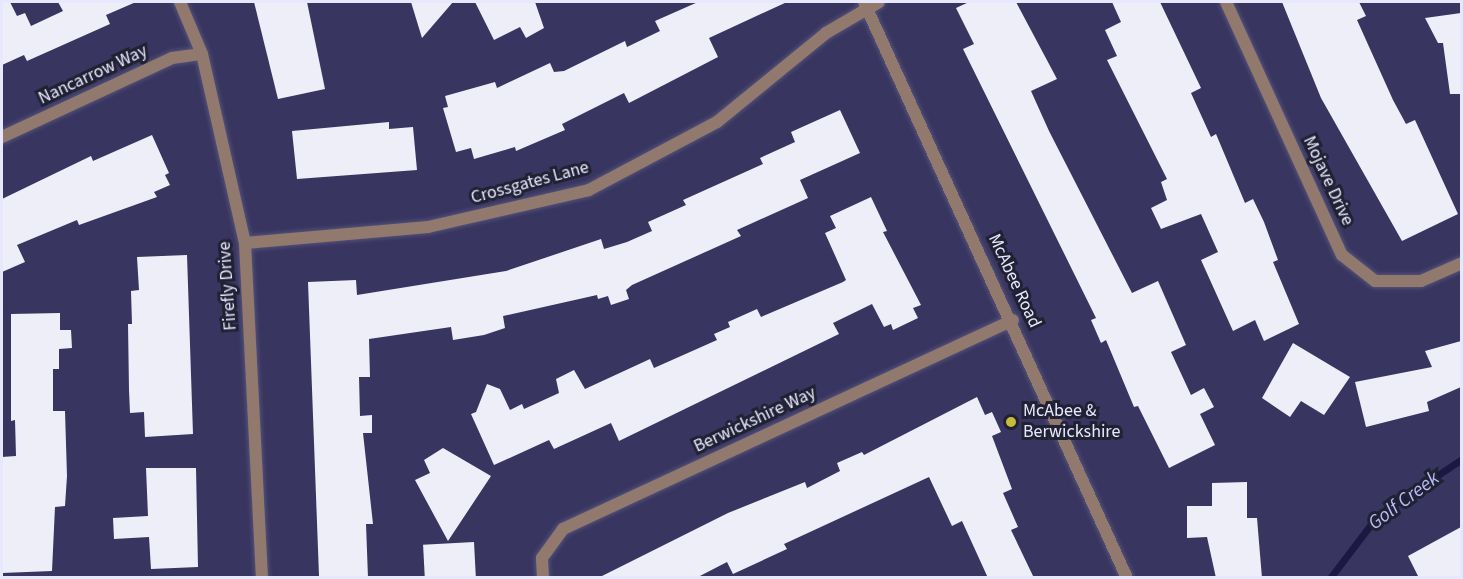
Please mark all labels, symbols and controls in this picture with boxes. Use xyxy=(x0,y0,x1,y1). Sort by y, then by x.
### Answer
street label: Nancarrow Way xyxy=(35,40,151,110)
street label: Mojave Drive xyxy=(1298,133,1358,229)
street label: Crossgates Lane xyxy=(469,157,591,209)
street label: McAbee Road xyxy=(983,231,1045,331)
street label: Firefly Drive xyxy=(214,241,242,331)
street label: Berwickshire Way xyxy=(690,382,820,458)
place label: McAbee & Berwickshire xyxy=(1023,401,1120,444)
marker: McAbee & Berwickshire xyxy=(1004,415,1018,429)
water label: Golf Creek xyxy=(1364,466,1444,536)

